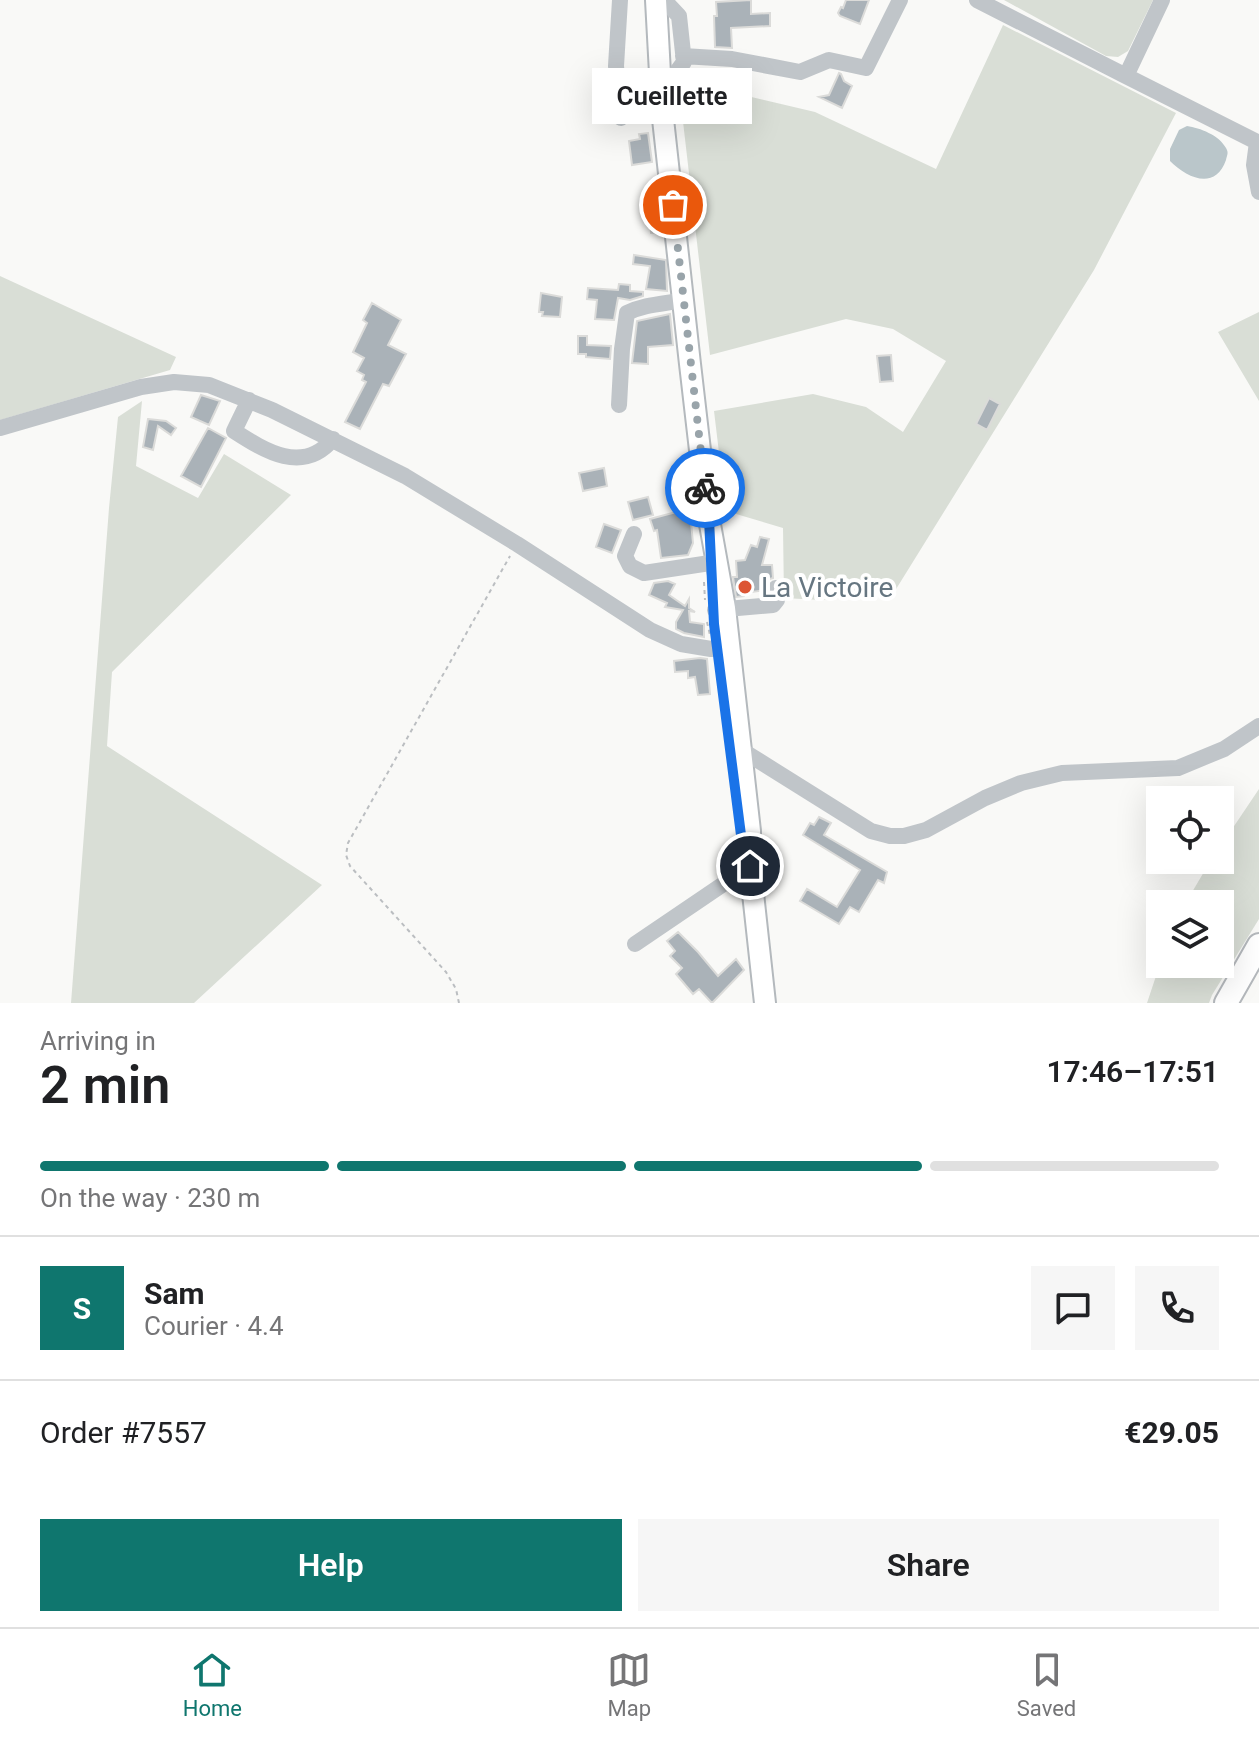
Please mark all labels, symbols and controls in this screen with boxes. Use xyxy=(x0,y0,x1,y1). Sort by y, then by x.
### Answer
callout: Cueillette xyxy=(593,69,753,125)
text: Cueillette xyxy=(616,81,728,111)
pin xyxy=(639,171,707,239)
icon: bag xyxy=(651,183,695,227)
courier xyxy=(665,448,745,528)
icon: bike xyxy=(683,466,727,510)
place label: La Victoire xyxy=(761,571,893,604)
marker: La Victoire xyxy=(736,578,754,596)
map controls xyxy=(1146,786,1234,978)
button: locate xyxy=(1146,786,1234,874)
pin xyxy=(716,832,784,900)
icon: home xyxy=(728,844,772,888)
button: layers xyxy=(1146,890,1234,978)
text: Arriving in xyxy=(40,1026,156,1056)
text: 17:46–17:51 xyxy=(1046,1054,1219,1089)
text: 2 min xyxy=(40,1055,170,1116)
text: On the way · 230 m xyxy=(40,1183,260,1213)
button: chat xyxy=(1031,1266,1115,1350)
button: phone xyxy=(1135,1266,1219,1350)
text: Sam xyxy=(144,1276,205,1311)
text: S xyxy=(73,1291,91,1326)
text: Courier · 4.4 xyxy=(144,1311,284,1341)
text: Order #7557 xyxy=(40,1415,207,1450)
text: €29.05 xyxy=(1124,1415,1219,1450)
button: Help xyxy=(40,1519,622,1611)
button: Share xyxy=(638,1519,1219,1611)
tab: Home xyxy=(183,1648,242,1721)
tab: Map xyxy=(607,1648,651,1721)
tab: Saved xyxy=(1017,1648,1076,1721)

